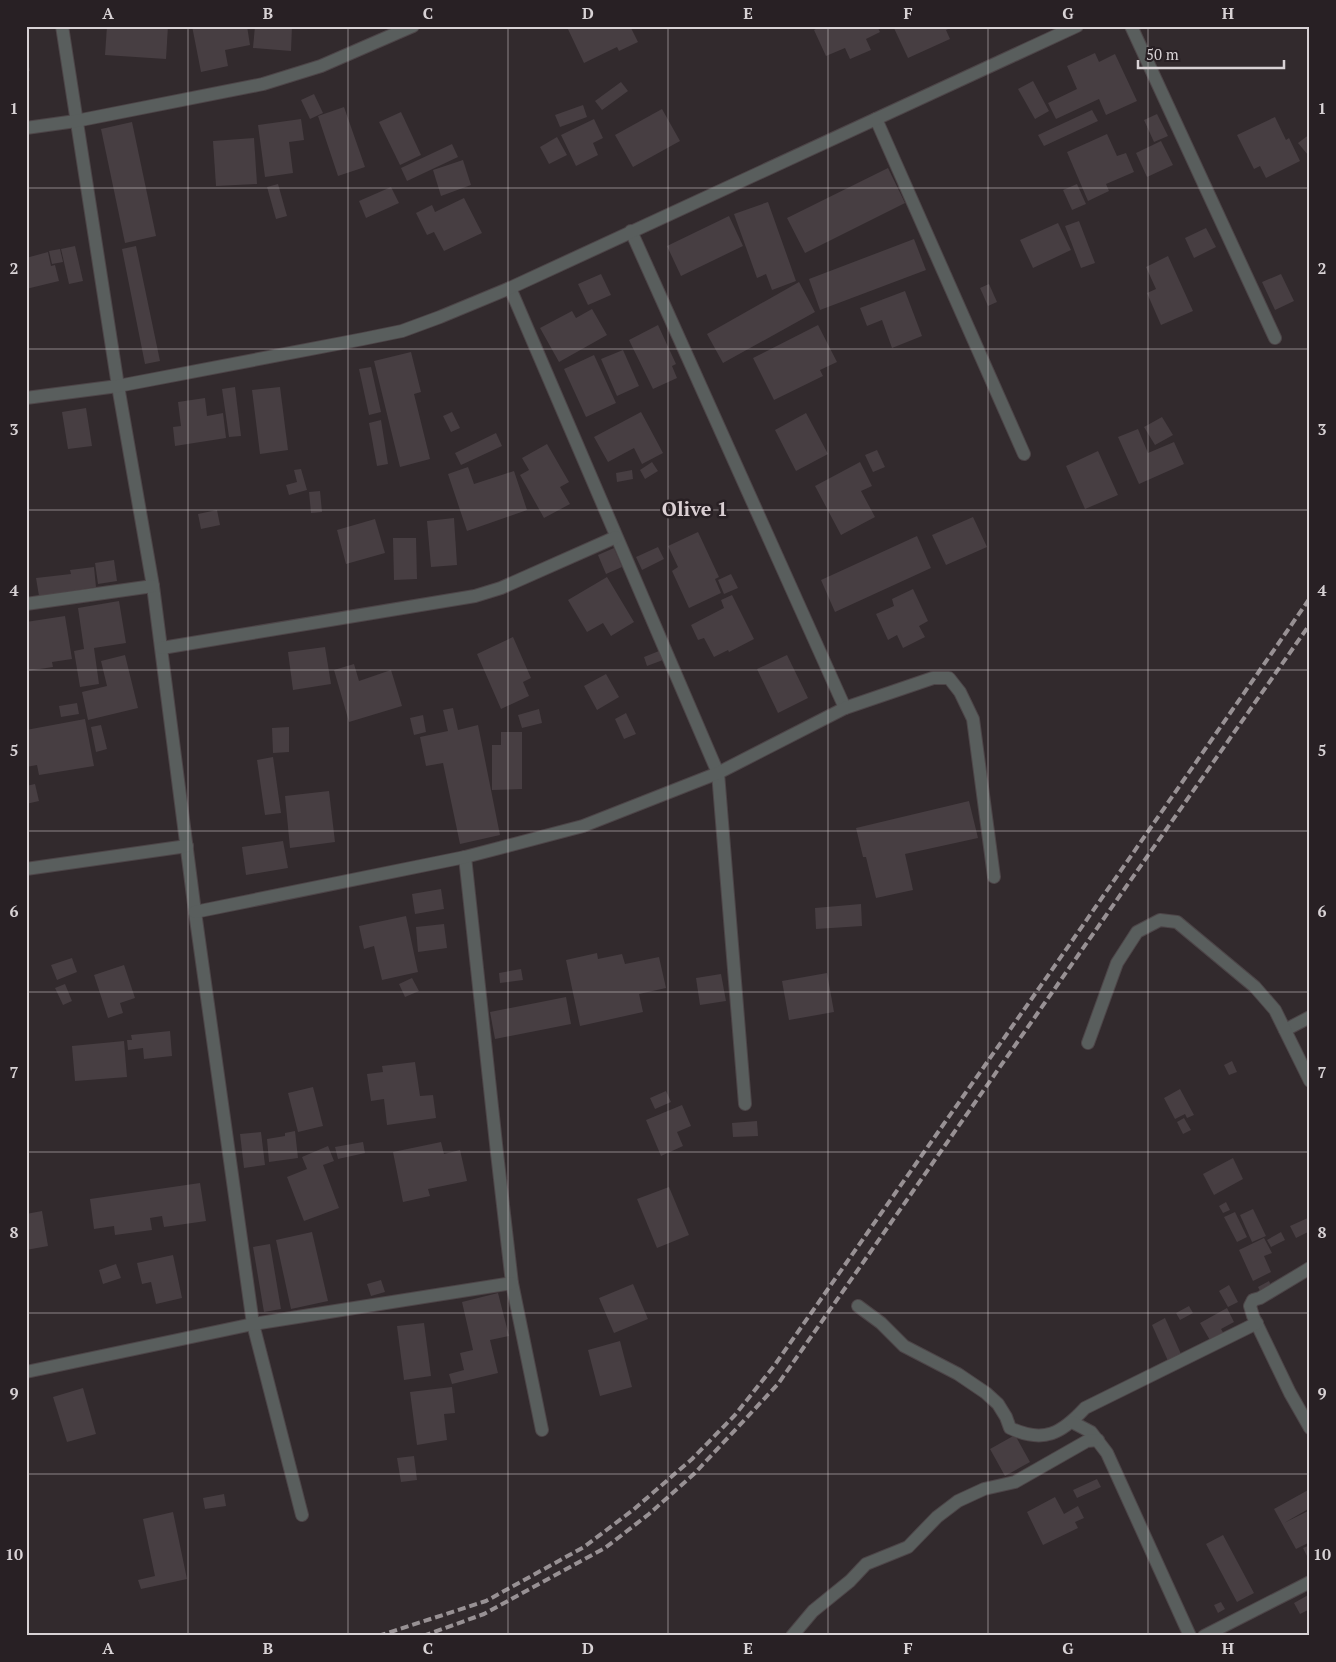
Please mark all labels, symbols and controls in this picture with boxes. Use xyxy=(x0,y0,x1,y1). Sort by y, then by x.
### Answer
text: A xyxy=(102,2,114,24)
text: B xyxy=(263,2,273,24)
text: C xyxy=(423,2,433,24)
text: D xyxy=(582,2,594,24)
text: E xyxy=(743,2,753,24)
text: F xyxy=(903,2,913,24)
text: G xyxy=(1062,2,1074,24)
text: H xyxy=(1222,2,1234,24)
scale bar xyxy=(1138,38,1285,70)
text: 50 m xyxy=(1146,44,1179,64)
text: 1 xyxy=(9,97,19,119)
text: 1 xyxy=(1317,97,1327,119)
text: 2 xyxy=(9,257,19,279)
text: 2 xyxy=(1317,257,1327,279)
text: 3 xyxy=(9,418,19,440)
text: 3 xyxy=(1317,418,1327,440)
district label: Olive 1 xyxy=(662,495,728,522)
text: 4 xyxy=(9,579,19,601)
text: 4 xyxy=(1317,579,1327,601)
text: 5 xyxy=(9,739,19,761)
text: 5 xyxy=(1317,739,1327,761)
text: 6 xyxy=(9,900,19,922)
text: 6 xyxy=(1317,900,1327,922)
text: 7 xyxy=(9,1061,19,1083)
text: 7 xyxy=(1317,1061,1327,1083)
text: 8 xyxy=(9,1221,19,1243)
text: 8 xyxy=(1317,1221,1327,1243)
text: 9 xyxy=(9,1382,19,1404)
text: 9 xyxy=(1317,1382,1327,1404)
text: 10 xyxy=(5,1543,23,1565)
text: 10 xyxy=(1313,1543,1331,1565)
text: A xyxy=(102,1637,114,1659)
text: B xyxy=(263,1637,273,1659)
text: C xyxy=(423,1637,433,1659)
text: D xyxy=(582,1637,594,1659)
text: E xyxy=(743,1637,753,1659)
text: F xyxy=(903,1637,913,1659)
text: G xyxy=(1062,1637,1074,1659)
text: H xyxy=(1222,1637,1234,1659)

